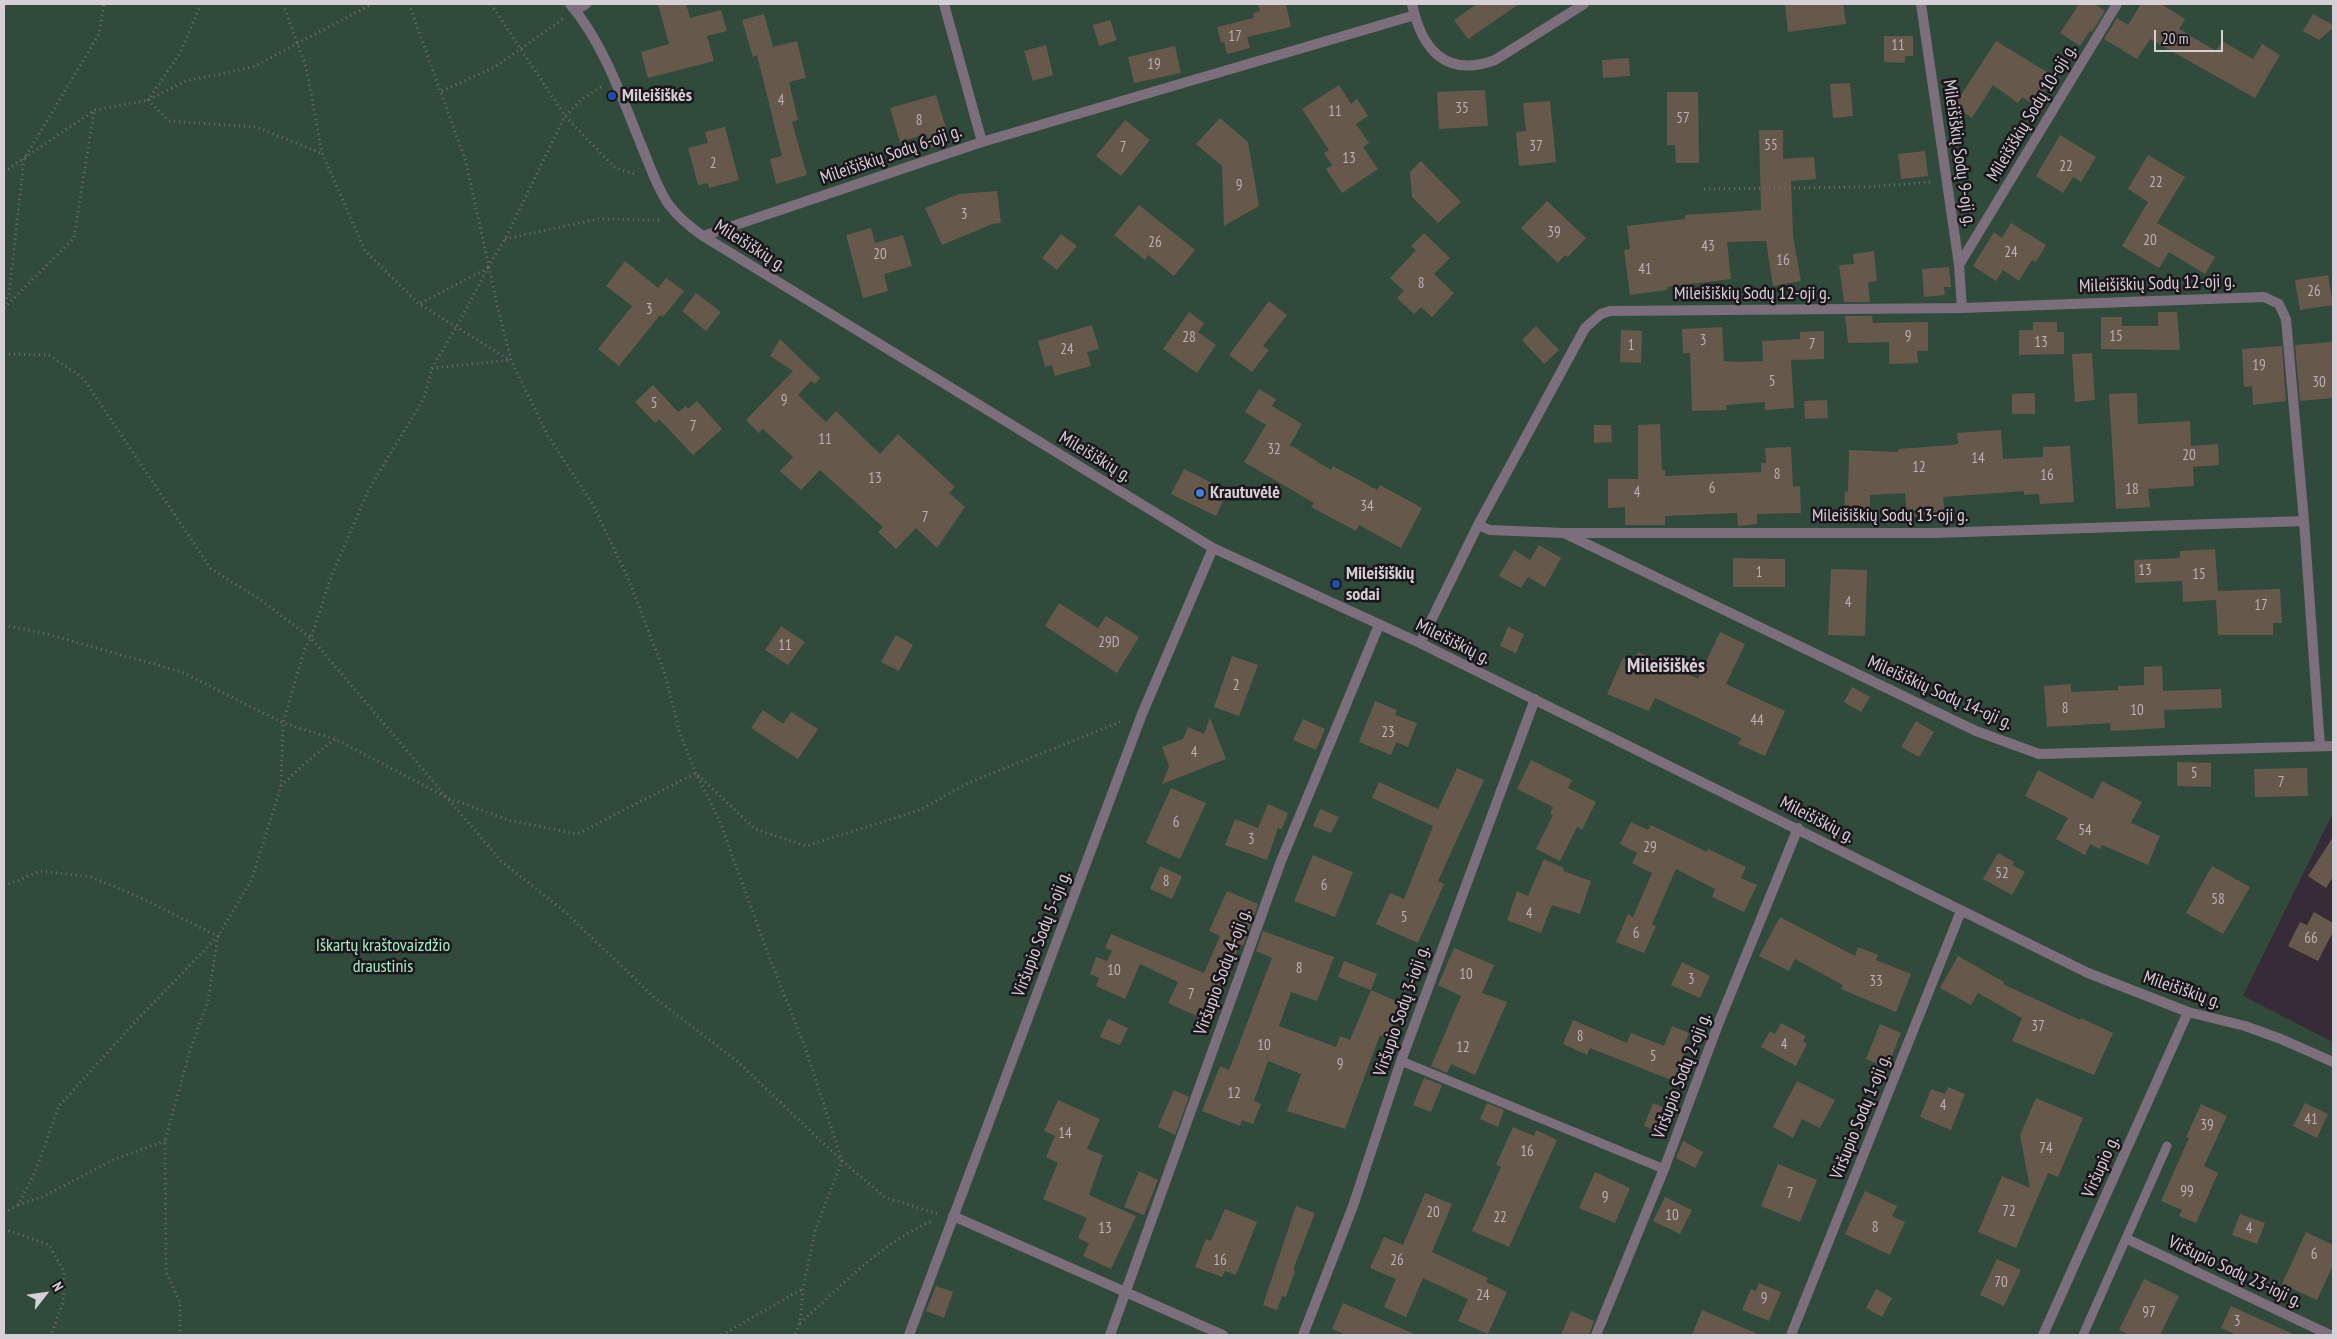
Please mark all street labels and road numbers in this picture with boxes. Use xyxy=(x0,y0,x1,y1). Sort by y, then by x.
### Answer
street label: Mileišiškių Sodų 10-oji g. xyxy=(1983,40,2081,186)
street label: Mileišiškių Sodų 9-oji g. xyxy=(1938,78,1980,228)
street label: Mileišiškių Sodų 6-oji g. xyxy=(817,121,965,189)
street label: Mileišiškių g. xyxy=(710,216,790,276)
street label: Mileišiškių Sodų 12-oji g. xyxy=(2079,270,2235,298)
street label: Mileišiškių Sodų 12-oji g. xyxy=(1674,283,1830,305)
street label: Mileišiškių g. xyxy=(1055,427,1135,487)
street label: Mileišiškių Sodų 13-oji g. xyxy=(1812,505,1968,527)
street label: Mileišiškių g. xyxy=(1412,615,1494,669)
street label: Mileišiškių Sodų 14-oji g. xyxy=(1864,651,2016,735)
street label: Mileišiškių g. xyxy=(1776,792,1858,848)
street label: Viršupio Sodų 5-oji g. xyxy=(1008,868,1076,1000)
street label: Viršupio Sodų 4-oji g. xyxy=(1190,906,1256,1038)
street label: Viršupio Sodų 3-ioji g. xyxy=(1370,943,1434,1079)
street label: Mileišiškių g. xyxy=(2140,967,2224,1013)
street label: Viršupio Sodų 2-oji g. xyxy=(1648,1010,1716,1142)
street label: Viršupio Sodų 1-oji g. xyxy=(1826,1051,1896,1183)
street label: Viršupio g. xyxy=(2078,1133,2124,1201)
street label: Viršupio Sodų 23-ioji g. xyxy=(2165,1232,2305,1312)

